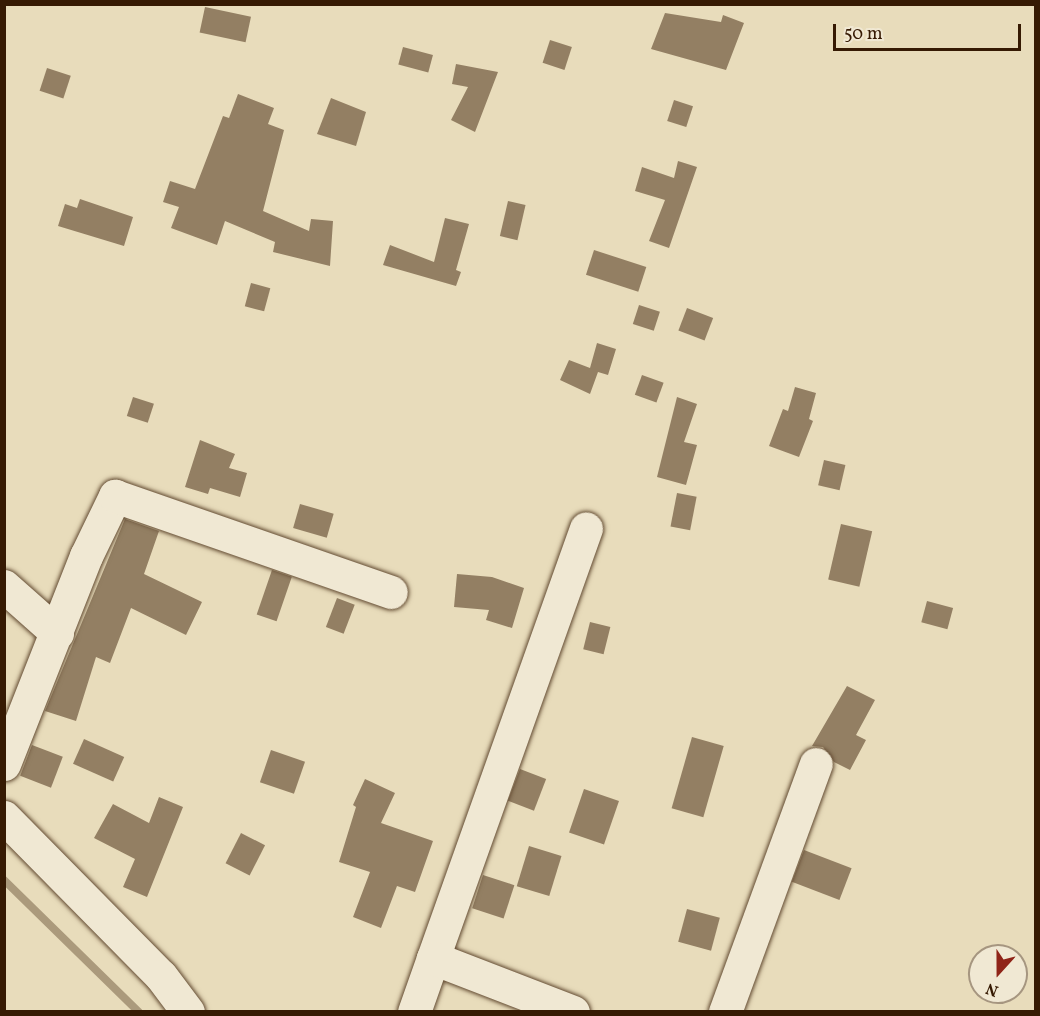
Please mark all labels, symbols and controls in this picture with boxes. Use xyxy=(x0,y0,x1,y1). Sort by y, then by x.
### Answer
scale bar xyxy=(836,12,1024,50)
text: 50 m xyxy=(844,22,883,47)
north arrow xyxy=(968,944,1028,1004)
text: N xyxy=(983,977,1002,1001)

